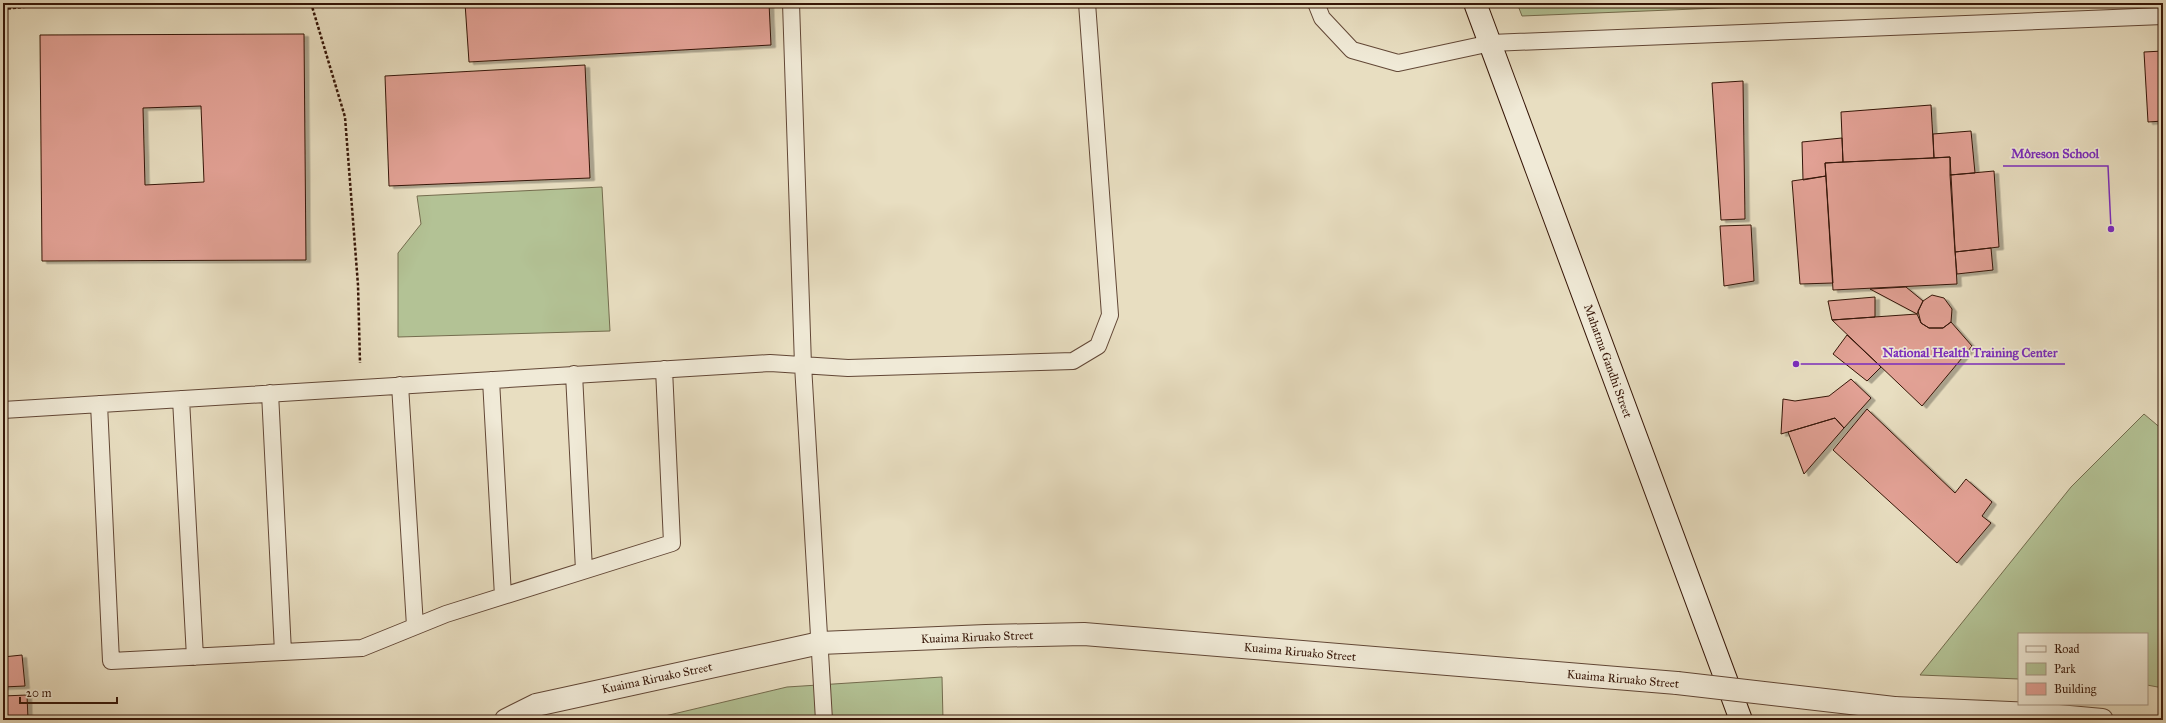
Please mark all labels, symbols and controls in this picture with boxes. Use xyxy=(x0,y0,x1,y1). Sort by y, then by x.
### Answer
callout: Môreson School xyxy=(2003,141,2108,166)
text: Môreson School xyxy=(2011,146,2100,162)
street label: Mahatma Gandhi Street xyxy=(1581,302,1635,420)
callout: National Health Training Center xyxy=(1874,339,2065,364)
text: National Health Training Center xyxy=(1882,345,2059,361)
street label: Kuaima Riruako Street xyxy=(921,628,1034,646)
legend xyxy=(2018,633,2148,705)
street label: Kuaima Riruako Street xyxy=(1243,640,1357,664)
text: Road xyxy=(2054,642,2080,656)
street label: Kuaima Riruako Street xyxy=(600,659,714,697)
text: Park xyxy=(2054,662,2076,676)
street label: Kuaima Riruako Street xyxy=(1566,667,1680,691)
scale bar xyxy=(20,679,117,705)
text: Building xyxy=(2054,682,2097,697)
text: 20 m xyxy=(26,686,52,700)

